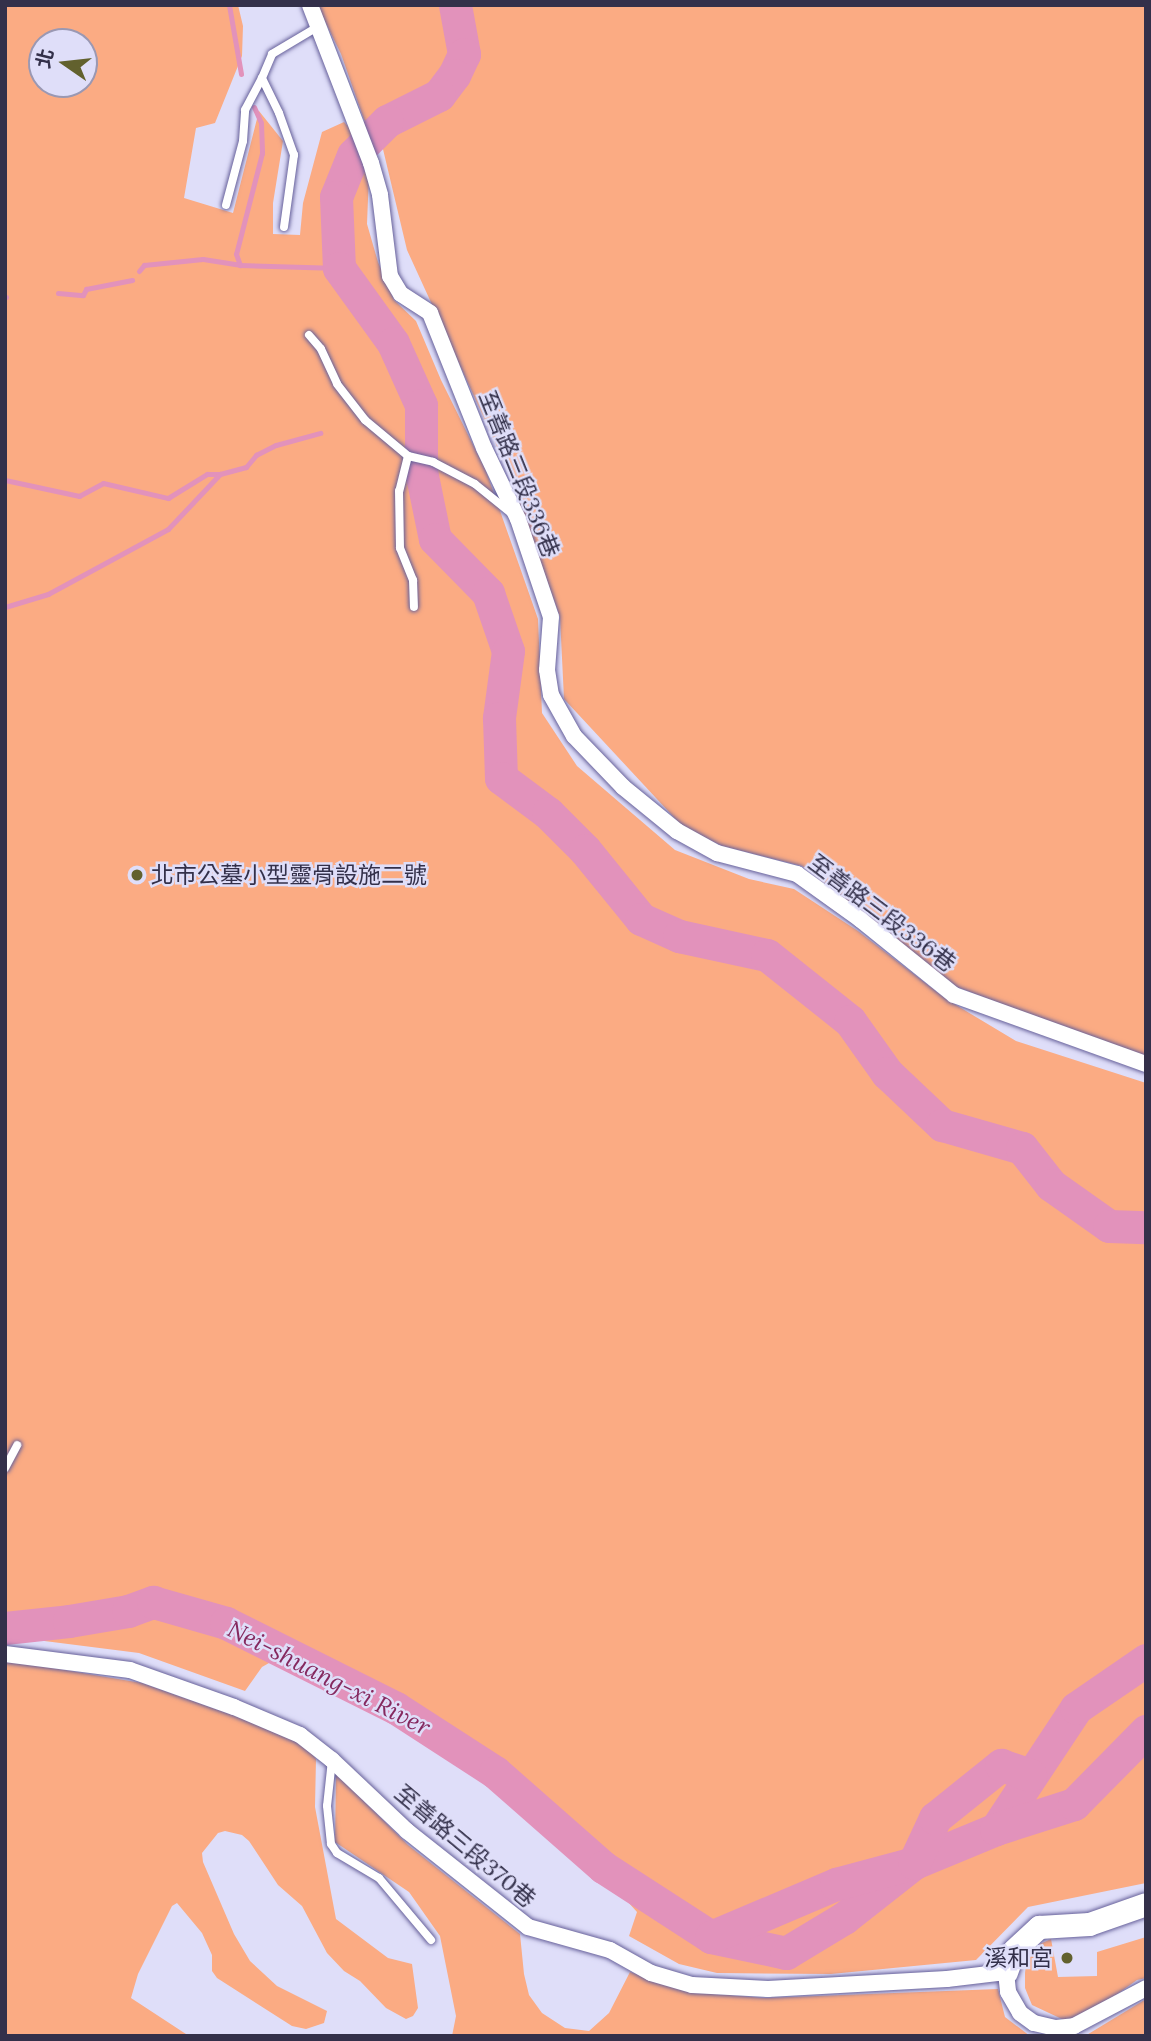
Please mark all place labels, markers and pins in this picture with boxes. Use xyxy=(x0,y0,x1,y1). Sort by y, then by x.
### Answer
place label: 北市公墓小型靈骨設施二號 xyxy=(151,861,427,889)
marker: 北市公墓小型靈骨設施二號 xyxy=(129,867,145,883)
place label: 溪和宮 xyxy=(984,1944,1053,1972)
marker: 溪和宮 xyxy=(1059,1950,1075,1966)

